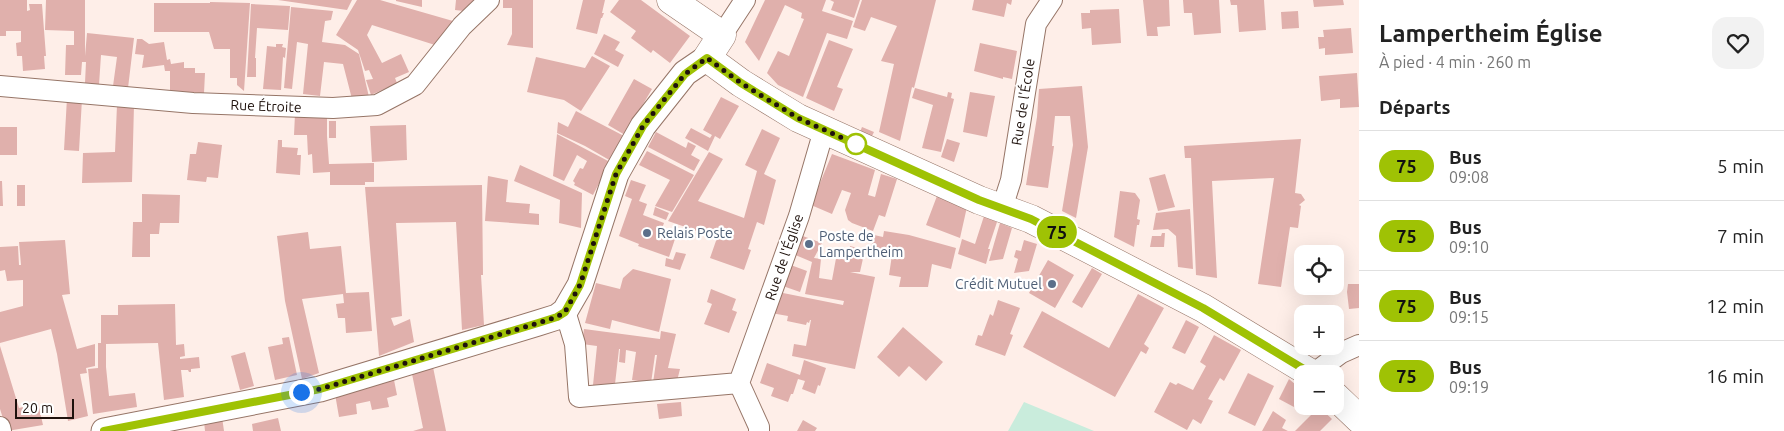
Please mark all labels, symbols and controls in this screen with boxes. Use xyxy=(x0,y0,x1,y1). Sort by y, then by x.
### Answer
button: heart xyxy=(1712,17,1764,69)
text: Lampertheim Église xyxy=(1379,20,1603,47)
text: À pied · 4 min · 260 m xyxy=(1379,53,1531,71)
street label: Rue de l'École xyxy=(1007,57,1038,147)
street label: Rue Étroite xyxy=(230,96,302,115)
text: Départs xyxy=(1379,96,1450,118)
unlabelled marker xyxy=(845,133,867,155)
text: Bus xyxy=(1449,146,1482,168)
text: 5 min xyxy=(1717,155,1764,177)
text: 75 xyxy=(1396,156,1417,176)
text: 09:08 xyxy=(1449,168,1489,186)
street label: Rue de l'Église xyxy=(761,211,806,302)
line badge: 75 xyxy=(1034,216,1080,248)
text: Bus xyxy=(1449,216,1482,238)
text: 75 xyxy=(1047,222,1067,242)
place label: Relais Poste xyxy=(657,225,733,241)
text: 7 min xyxy=(1717,225,1764,247)
text: 75 xyxy=(1396,226,1417,246)
marker: Relais Poste xyxy=(641,227,653,239)
place label: Poste de Lampertheim xyxy=(819,228,903,260)
marker: Poste de Lampertheim xyxy=(803,238,815,250)
text: 09:10 xyxy=(1449,238,1489,256)
map controls xyxy=(1294,245,1344,415)
button: locate xyxy=(1294,245,1344,295)
place label: Crédit Mutuel xyxy=(955,276,1042,292)
marker: Crédit Mutuel xyxy=(1046,278,1058,290)
text: Bus xyxy=(1449,286,1482,308)
text: 12 min xyxy=(1706,295,1764,317)
text: 75 xyxy=(1396,296,1417,316)
button: + xyxy=(1294,305,1344,355)
text: 09:15 xyxy=(1449,308,1489,326)
text: Bus xyxy=(1449,356,1482,378)
button: − xyxy=(1294,365,1344,415)
text: 16 min xyxy=(1706,365,1764,387)
text: 75 xyxy=(1396,366,1417,386)
text: 09:19 xyxy=(1449,378,1489,396)
your location xyxy=(289,380,314,405)
scale bar xyxy=(15,396,74,419)
text: 20 m xyxy=(22,400,53,416)

